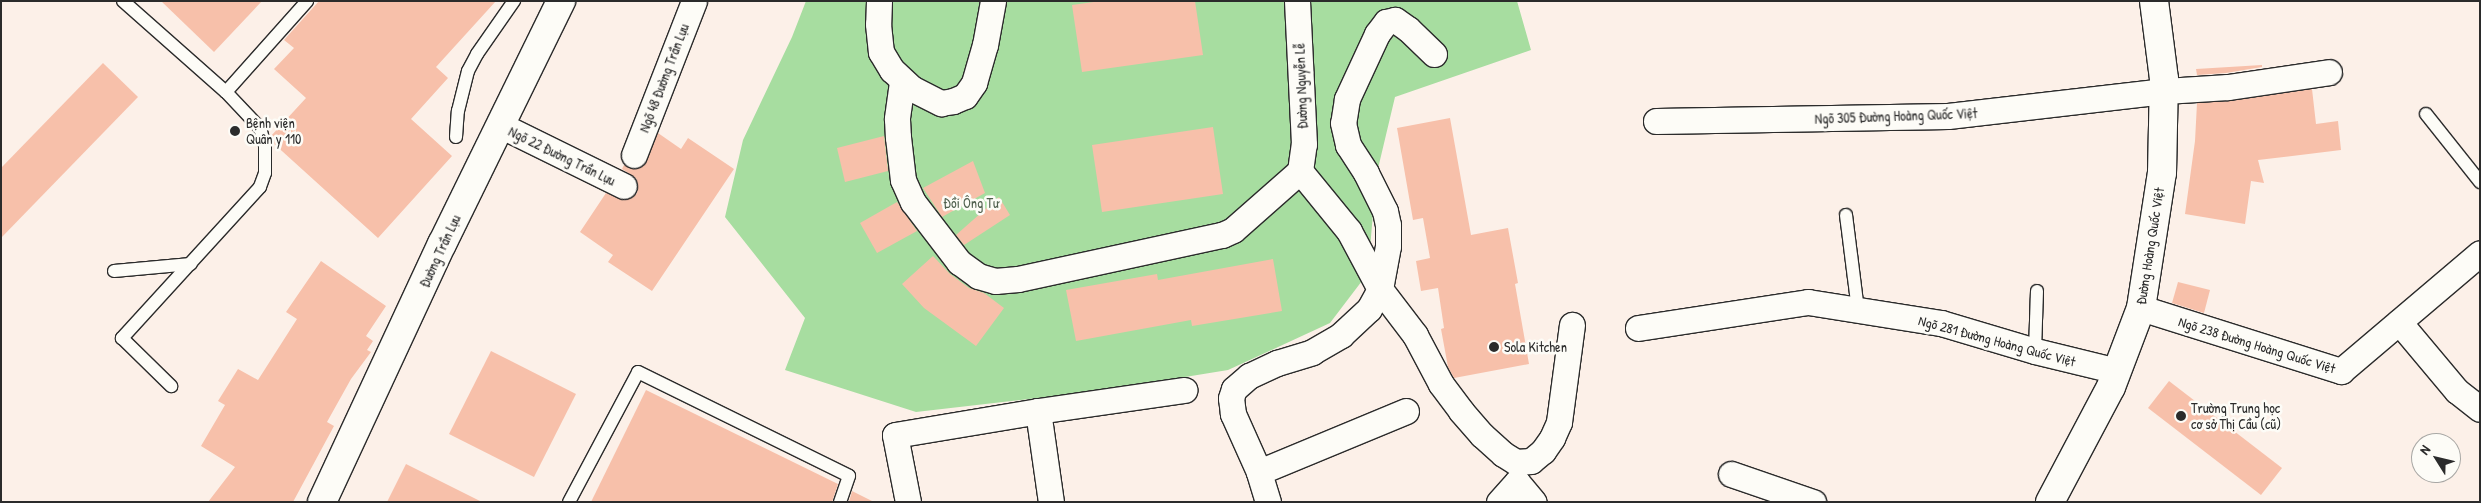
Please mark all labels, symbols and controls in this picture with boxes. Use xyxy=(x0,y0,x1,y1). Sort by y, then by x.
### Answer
street label: Ngõ 48 Đường Trần Lựu xyxy=(636,21,692,135)
street label: Đường Nguyễn Lễ xyxy=(1291,43,1311,129)
street label: Ngõ 305 Đường Hoàng Quốc Việt xyxy=(1814,105,1978,127)
place label: Bệnh viện Quân y 110 xyxy=(246,115,301,148)
street label: Ngõ 22 Đường Trần Lựu xyxy=(506,123,618,189)
marker: Bệnh viện Quân y 110 xyxy=(228,124,242,138)
street label: Đường Hoàng Quốc Việt xyxy=(2132,186,2168,306)
park label: Đồi Ông Tư xyxy=(943,195,999,211)
street label: Đường Trần Lựu xyxy=(416,212,464,290)
street label: Ngõ 281 Đường Hoàng Quốc Việt xyxy=(1917,312,2077,370)
street label: Ngõ 238 Đường Hoàng Quốc Việt xyxy=(2176,313,2338,377)
place label: Sola Kitchen xyxy=(1504,339,1567,355)
marker: Sola Kitchen xyxy=(1488,341,1500,353)
place label: Trường Trung học cơ sở Thị Cầu (cũ) xyxy=(2191,400,2281,432)
marker: Trường Trung học cơ sở Thị Cầu (cũ) xyxy=(2175,410,2187,422)
north arrow xyxy=(2411,433,2461,483)
text: N xyxy=(2414,441,2434,458)

